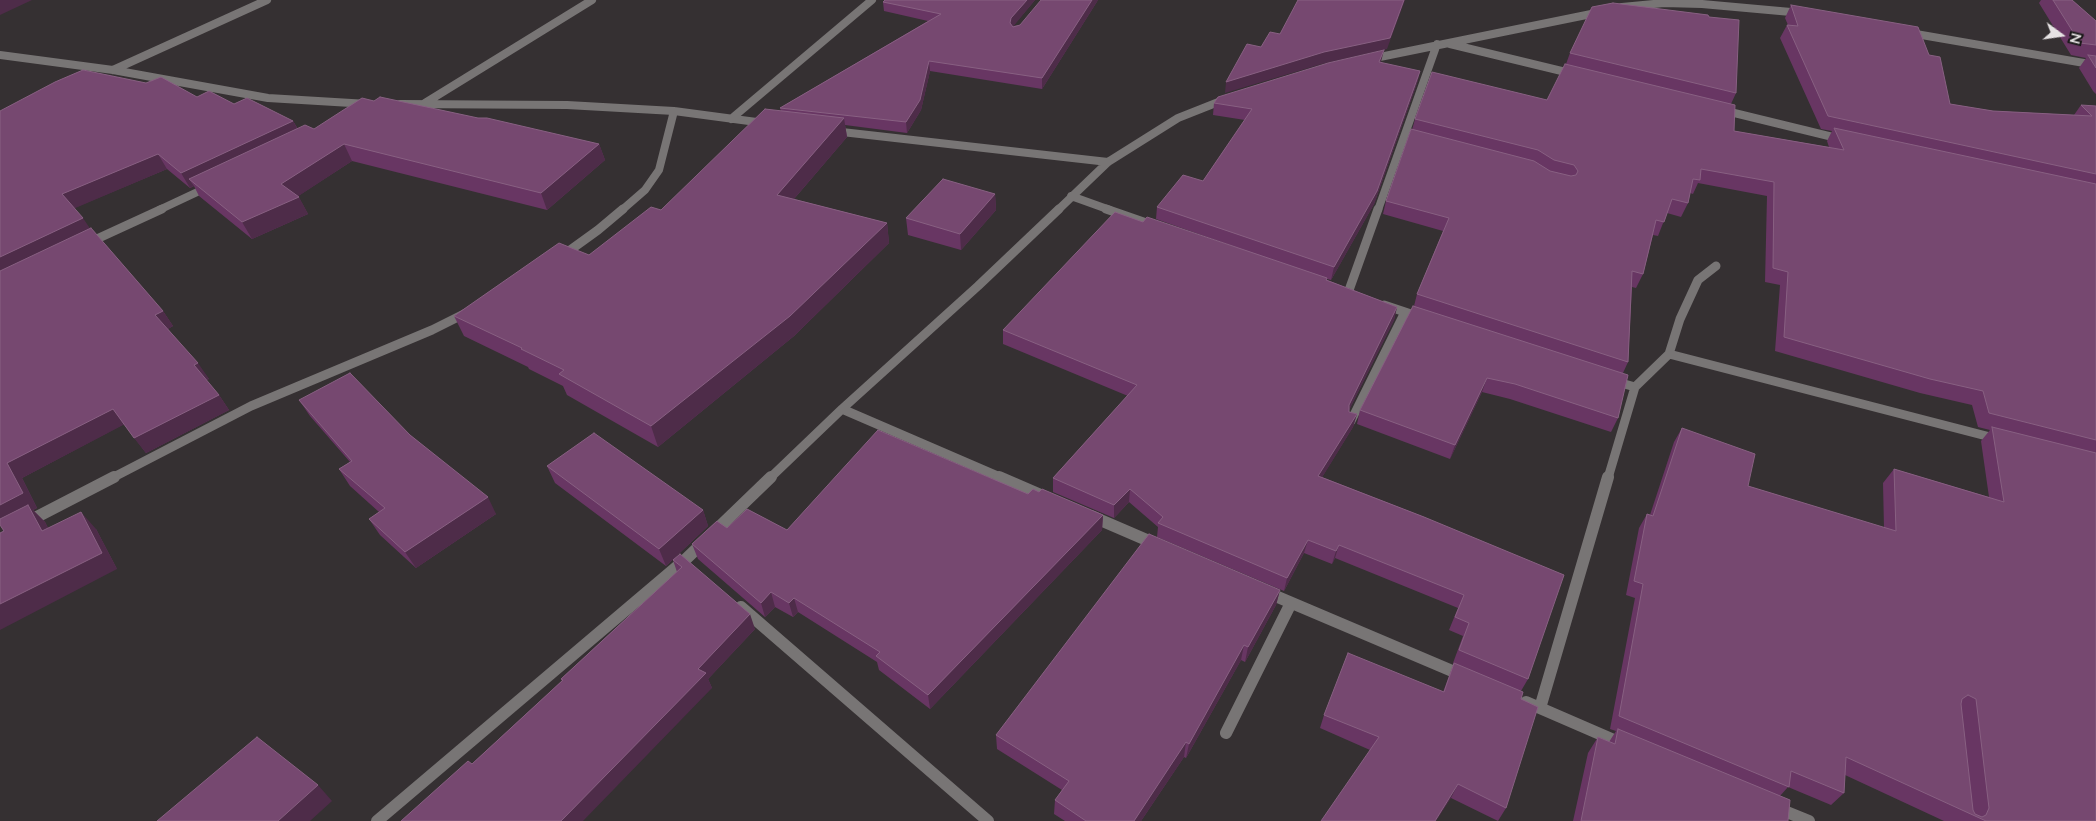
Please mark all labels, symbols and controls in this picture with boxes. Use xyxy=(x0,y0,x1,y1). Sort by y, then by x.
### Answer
north arrow xyxy=(2036,10,2086,60)
text: N xyxy=(2066,31,2086,46)

